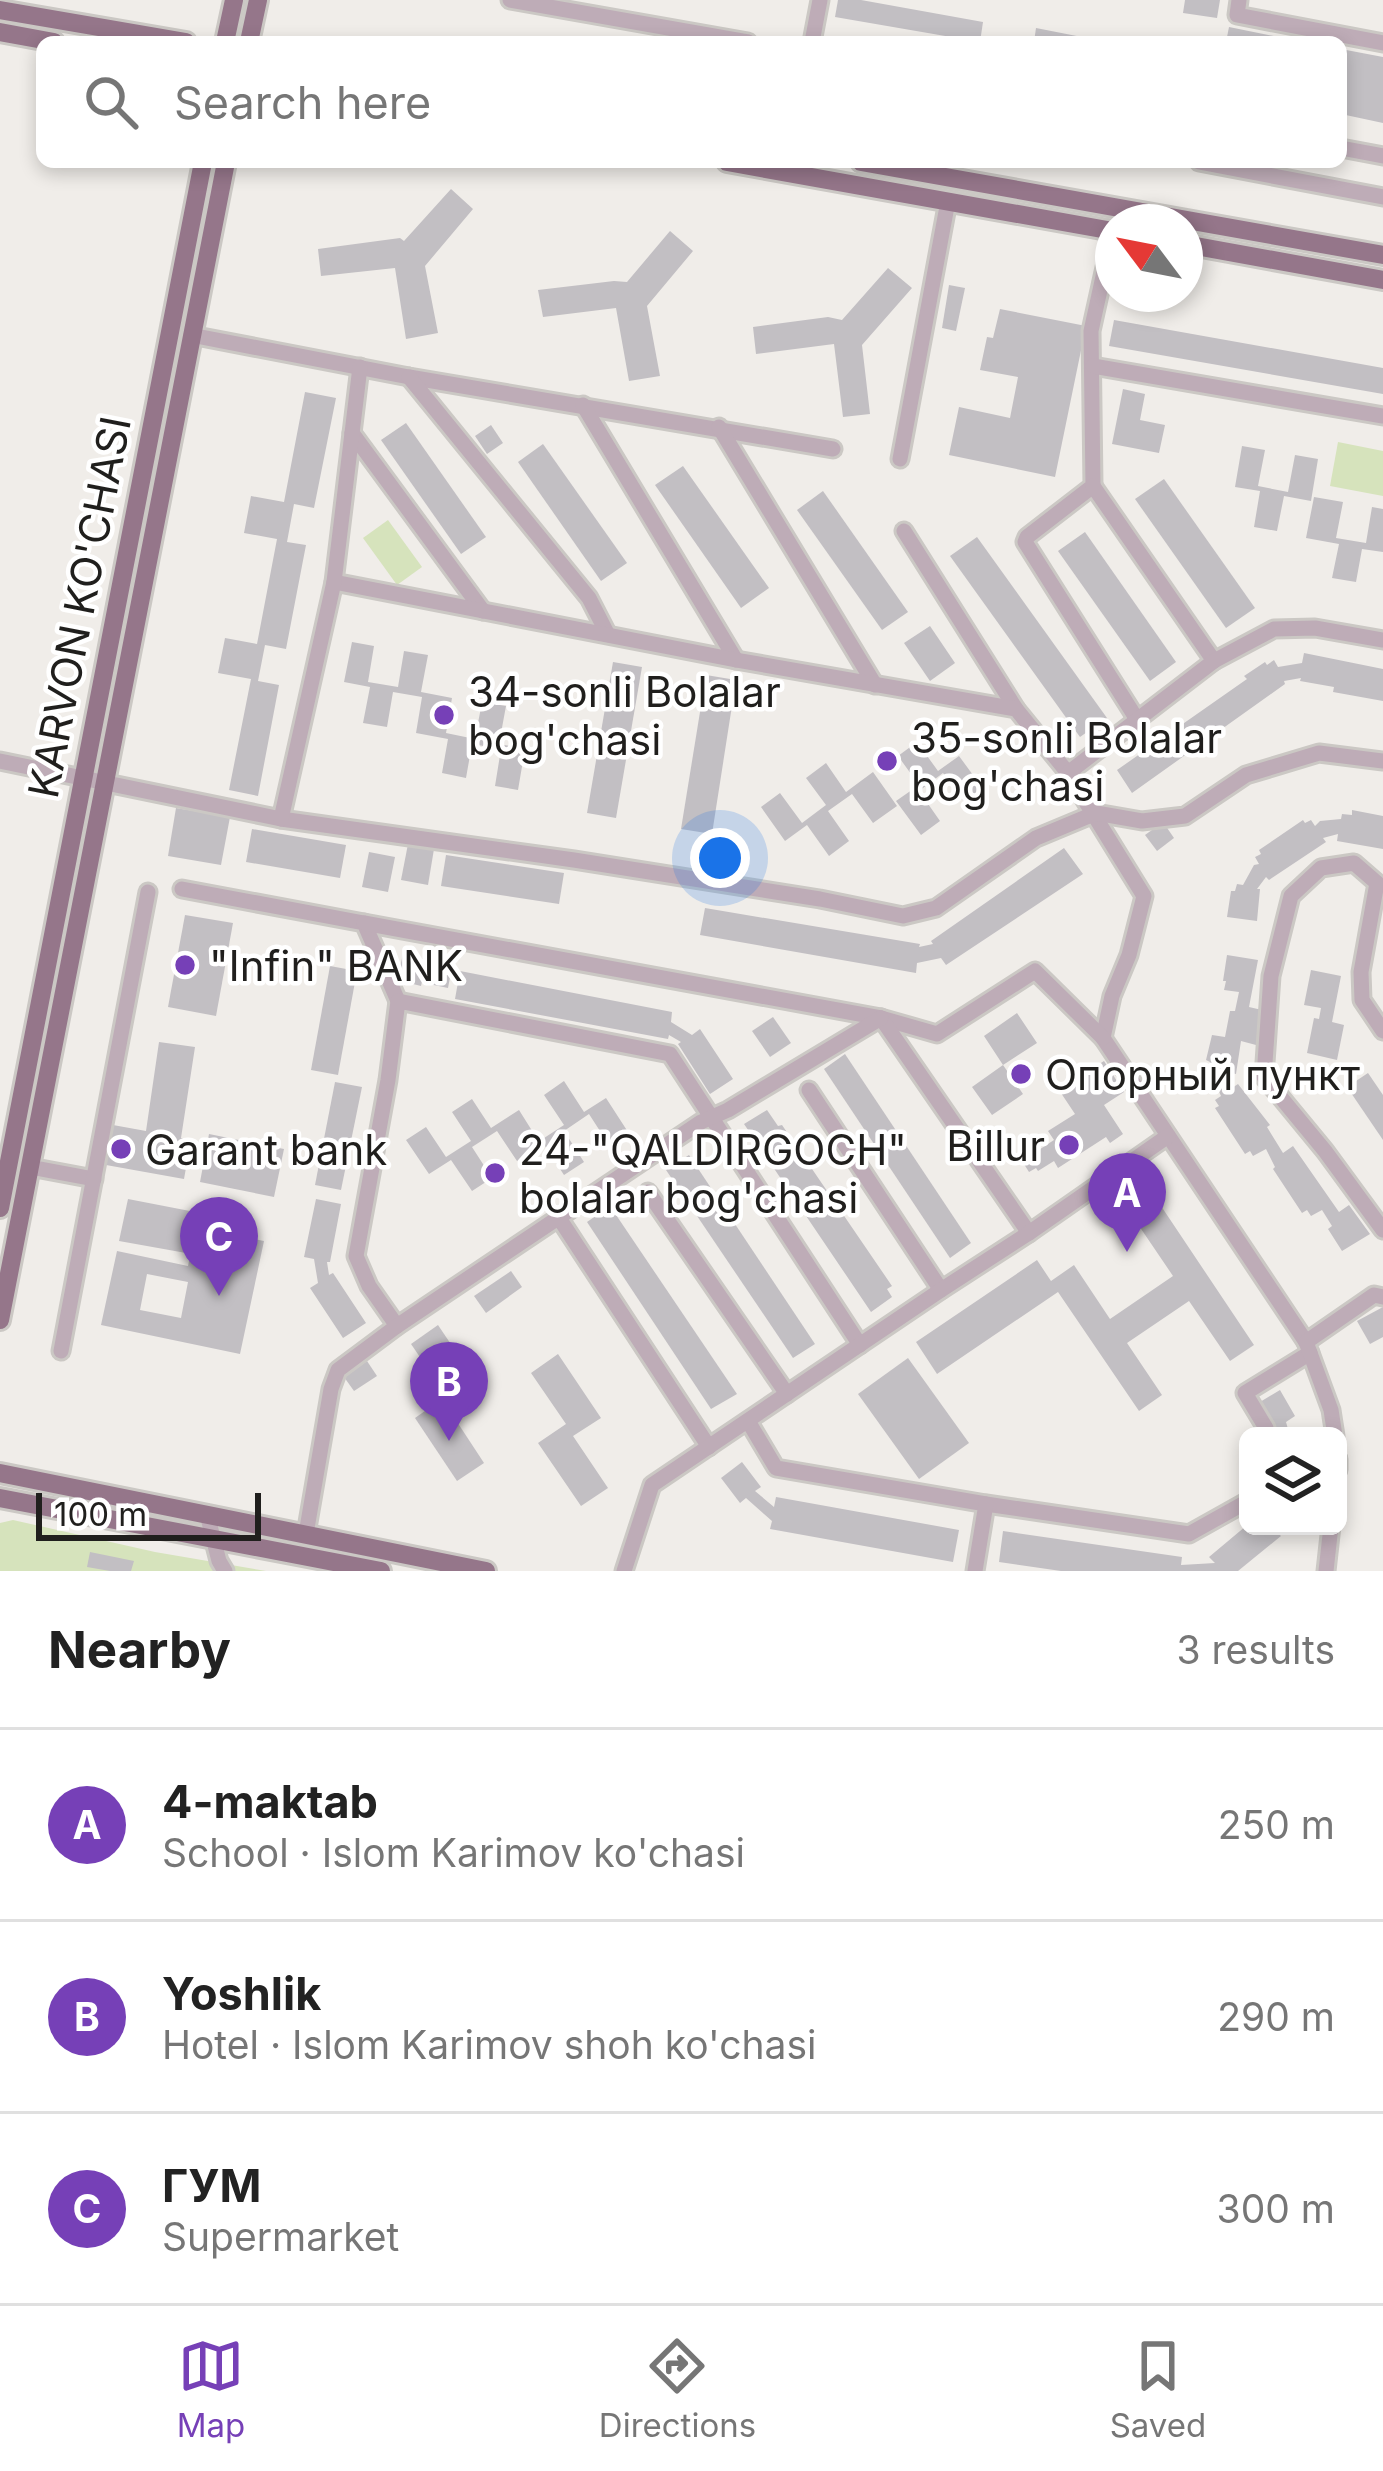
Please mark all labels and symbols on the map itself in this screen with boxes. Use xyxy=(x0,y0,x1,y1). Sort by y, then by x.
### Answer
north arrow xyxy=(1095,204,1203,312)
street label: KARVON KO'CHASI xyxy=(17,412,141,802)
place label: 34-sonli Bolalar bog'chasi xyxy=(468,666,781,765)
marker: 34-sonli Bolalar bog'chasi xyxy=(431,702,457,728)
place label: 35-sonli Bolalar bog'chasi xyxy=(911,712,1222,811)
marker: 35-sonli Bolalar bog'chasi xyxy=(874,748,900,774)
your location xyxy=(690,828,750,888)
place label: "Infin" BANK xyxy=(209,940,463,991)
marker: "Infin" BANK xyxy=(172,952,198,978)
place label: Опорный пункт xyxy=(1045,1049,1360,1100)
marker: Опорный пункт xyxy=(1008,1061,1034,1087)
place label: Billur xyxy=(946,1120,1045,1171)
place label: Garant bank xyxy=(145,1124,387,1175)
place label: 24-"QALDIRGOCH" bolalar bog'chasi xyxy=(519,1124,907,1223)
marker: Billur xyxy=(1056,1132,1082,1158)
marker: Garant bank xyxy=(108,1136,134,1162)
pin: A xyxy=(1088,1153,1166,1252)
marker: 24-"QALDIRGOCH" bolalar bog'chasi xyxy=(482,1160,508,1186)
pin: C xyxy=(180,1197,258,1296)
pin: B xyxy=(410,1342,488,1441)
scale bar xyxy=(36,1487,261,1540)

